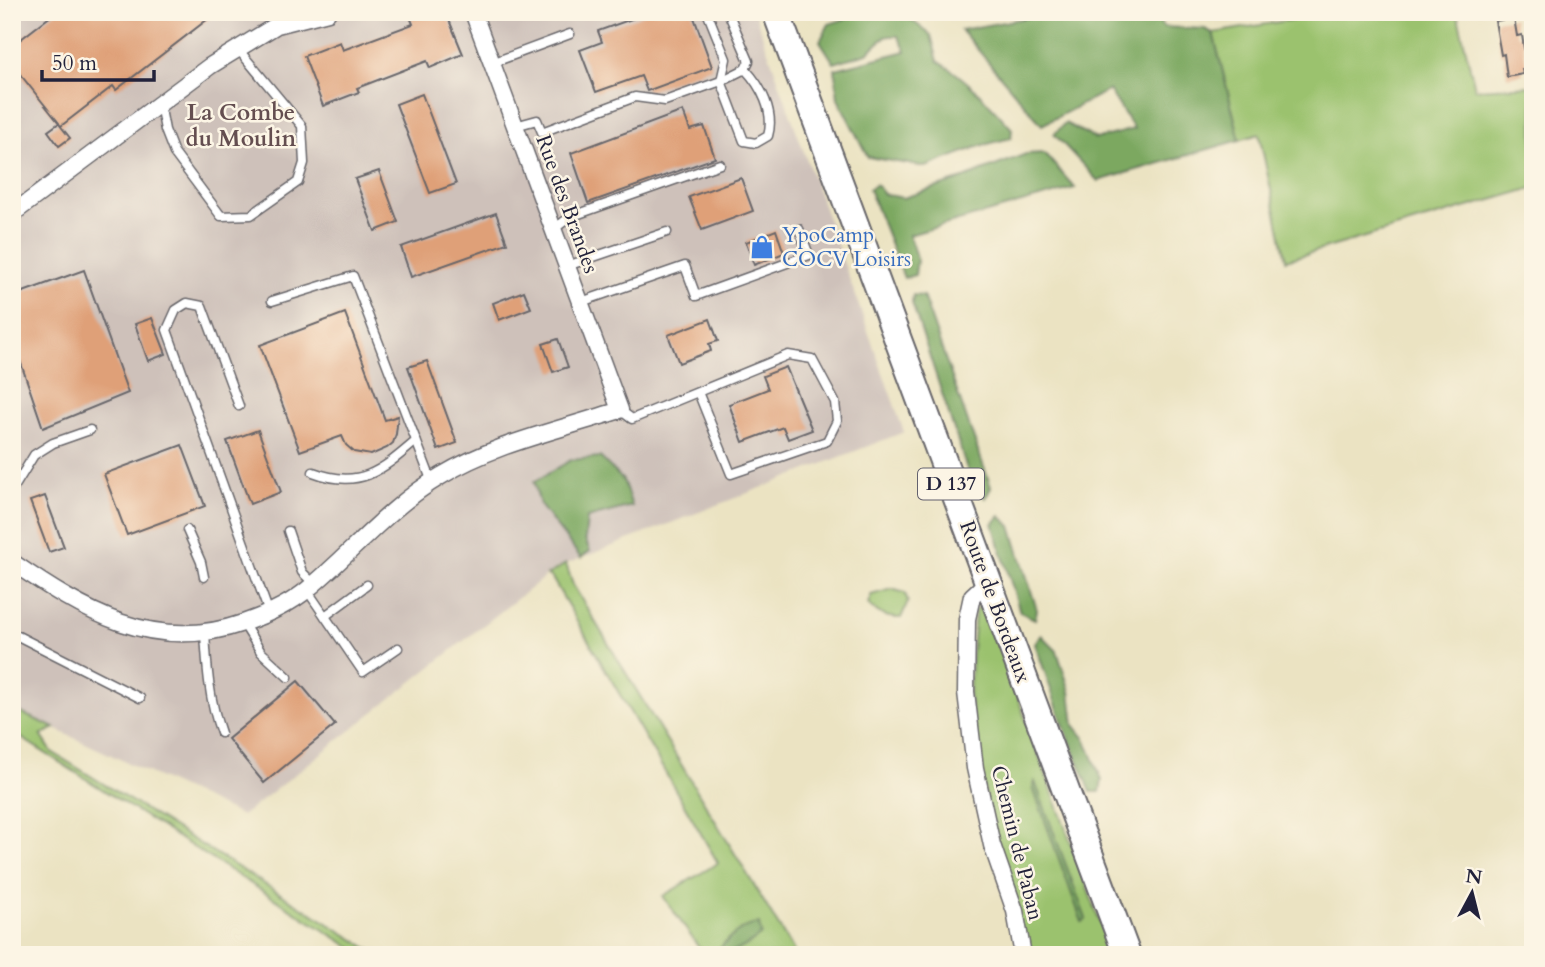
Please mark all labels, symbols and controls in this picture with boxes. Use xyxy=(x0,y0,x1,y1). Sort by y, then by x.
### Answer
scale bar xyxy=(42,38,154,82)
text: 50 m xyxy=(52,49,97,78)
district label: La Combe du Moulin xyxy=(186,97,297,154)
street label: Rue des Brandes xyxy=(529,131,605,277)
place label: YpoCamp COCV Loisirs xyxy=(782,221,911,274)
shop icon: YpoCamp COCV Loisirs xyxy=(748,233,776,261)
road number: D 137 xyxy=(918,468,984,499)
street label: Route de Bordeaux xyxy=(952,517,1038,688)
street label: Chemin de Paban xyxy=(984,763,1050,923)
north arrow xyxy=(1436,858,1506,928)
text: N xyxy=(1464,863,1484,891)

